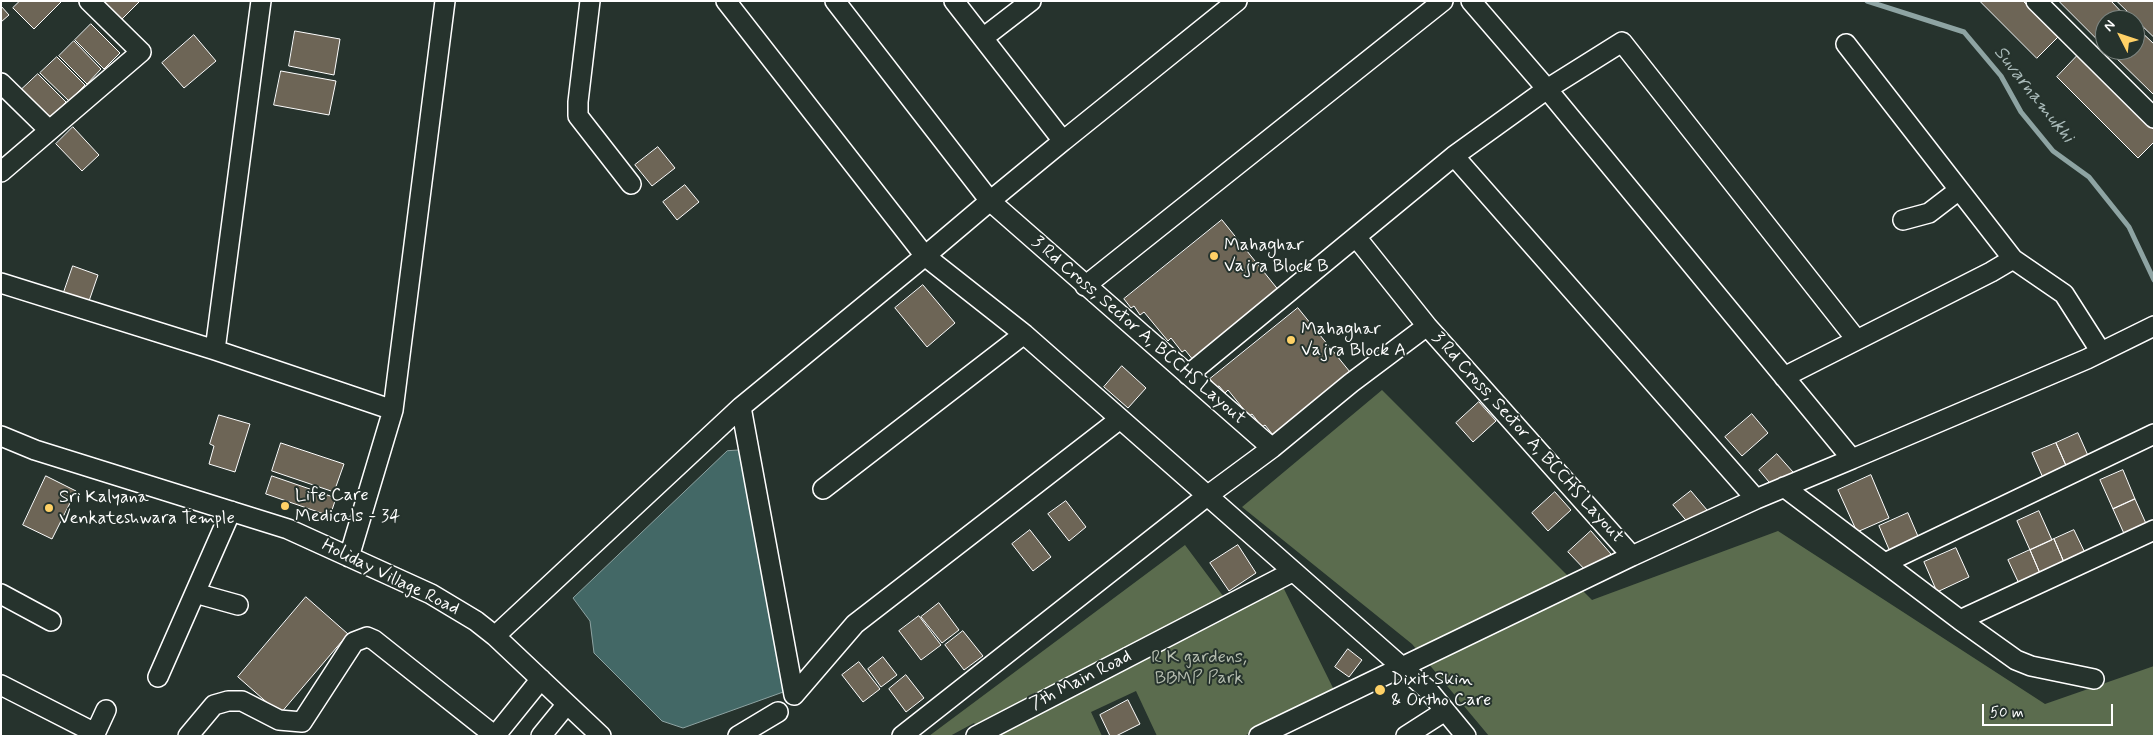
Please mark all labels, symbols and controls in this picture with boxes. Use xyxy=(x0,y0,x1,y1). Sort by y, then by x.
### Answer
north arrow xyxy=(2095,10,2145,60)
text: N xyxy=(2100,16,2119,35)
water label: Suvarnamukhi xyxy=(1988,42,2078,148)
street label: 3 Rd Cross, Sector A, BCCHS Layout xyxy=(1027,232,1249,430)
place label: Mahaghar Vajra Block B xyxy=(1224,235,1329,278)
marker: Mahaghar Vajra Block B xyxy=(1208,250,1220,262)
place label: Mahaghar Vajra Block A xyxy=(1301,319,1406,362)
street label: 3 Rd Cross, Sector A, BCCHS Layout xyxy=(1426,328,1628,548)
marker: Mahaghar Vajra Block A xyxy=(1285,334,1297,346)
place label: Life Care Medicals - 34 xyxy=(295,485,400,528)
place label: Sri Kalyana Venkateshwara Temple xyxy=(59,487,235,530)
marker: Life Care Medicals - 34 xyxy=(279,500,291,512)
marker: Sri Kalyana Venkateshwara Temple xyxy=(43,502,55,514)
street label: Holiday Village Road xyxy=(318,535,462,621)
street label: 7th Main Road xyxy=(1027,646,1135,716)
park label: R K gardens, BBMP Park xyxy=(1151,647,1247,690)
place label: Dixit Skin & Ortho Care xyxy=(1391,669,1491,712)
marker: Dixit Skin & Ortho Care xyxy=(1373,683,1387,697)
scale bar xyxy=(1985,694,2116,726)
text: 50 m xyxy=(1990,703,2024,723)

